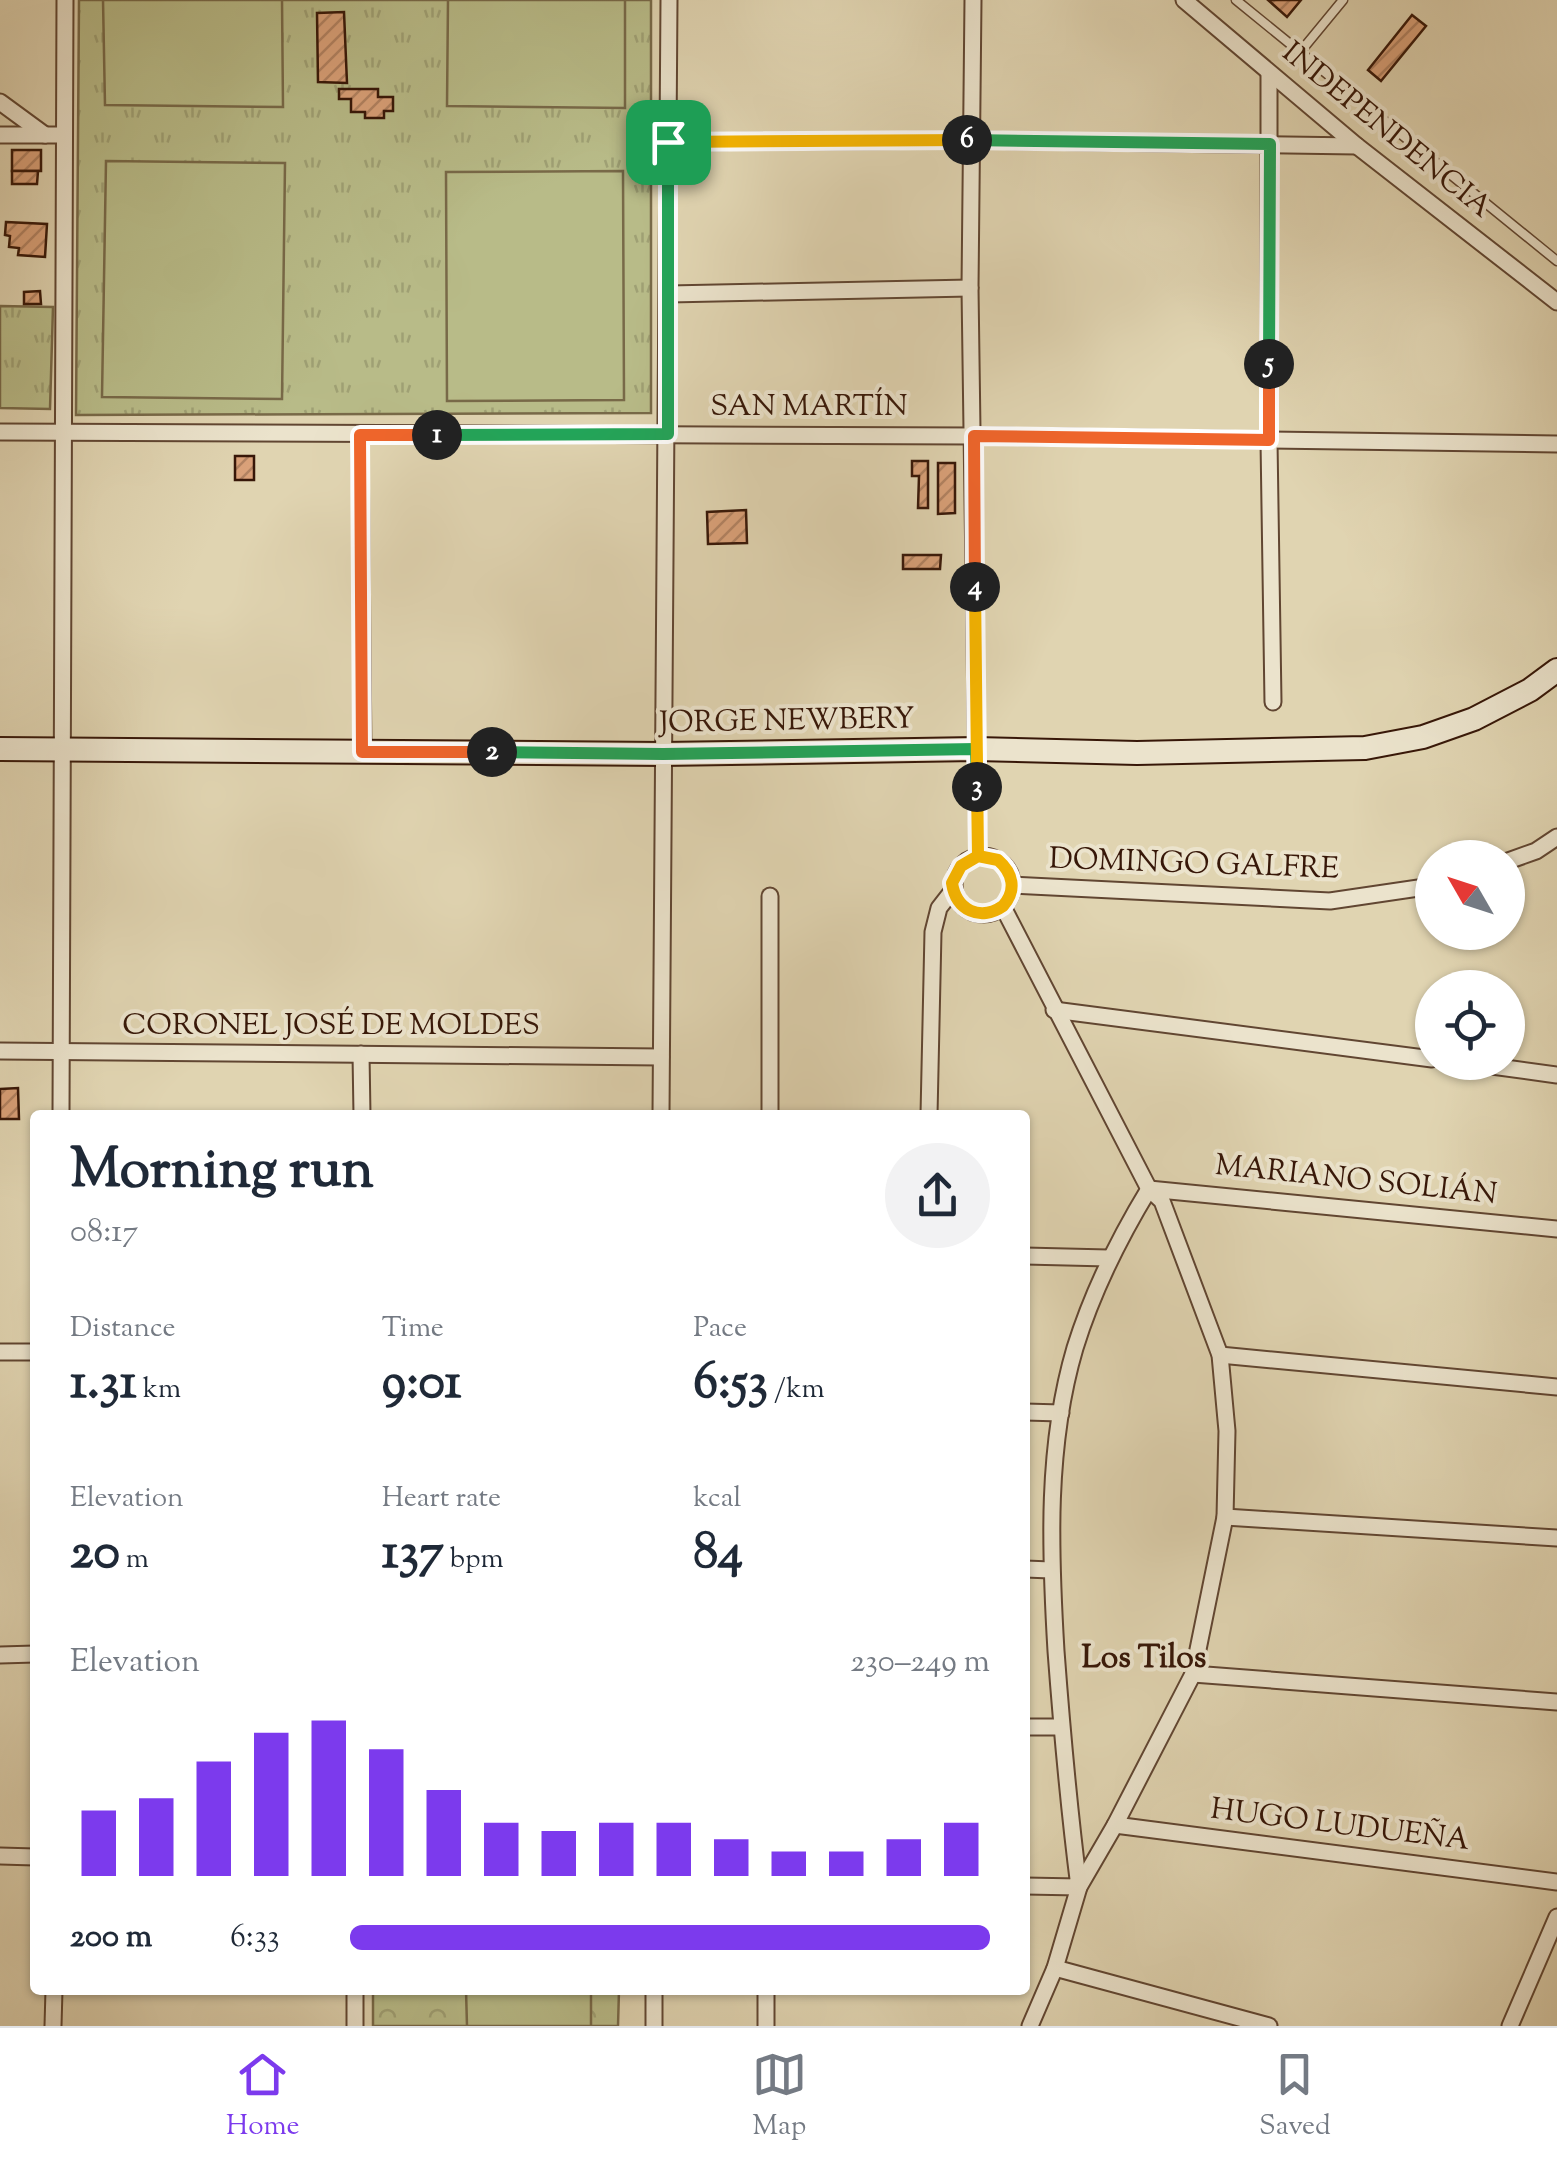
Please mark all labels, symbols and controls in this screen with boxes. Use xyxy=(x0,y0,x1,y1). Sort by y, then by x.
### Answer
street label: INDEPENDENCIA xyxy=(1272,33,1500,229)
pin xyxy=(626,100,711,185)
icon: arrive xyxy=(641,115,696,170)
pin: 6 xyxy=(942,115,992,165)
text: 6 xyxy=(960,120,974,160)
pin: 5 xyxy=(1244,339,1294,389)
text: 5 xyxy=(1264,344,1274,384)
street label: SAN MARTÍN xyxy=(710,386,908,429)
pin: 1 xyxy=(412,410,462,460)
text: 1 xyxy=(432,415,442,455)
pin: 4 xyxy=(950,562,1000,612)
text: 4 xyxy=(968,567,982,607)
street label: JORGE NEWBERY xyxy=(657,698,915,746)
pin: 2 xyxy=(467,727,517,777)
text: 2 xyxy=(485,732,499,772)
pin: 3 xyxy=(952,762,1002,812)
text: 3 xyxy=(971,767,983,807)
street label: DOMINGO GALFRE xyxy=(1048,838,1340,892)
north arrow xyxy=(1415,840,1525,950)
map controls xyxy=(1415,840,1525,1080)
button: locate xyxy=(1415,970,1525,1080)
street label: CORONEL JOSÉ DE MOLDES xyxy=(122,1005,540,1048)
text: Morning run xyxy=(70,1133,374,1212)
button: share xyxy=(885,1143,990,1248)
street label: MARIANO SOLIÁN xyxy=(1213,1145,1499,1217)
text: 08:17 xyxy=(70,1210,138,1256)
text: Distance xyxy=(70,1309,176,1349)
text: Time xyxy=(382,1309,444,1349)
text: Pace xyxy=(693,1309,747,1349)
text: 1.31 xyxy=(70,1349,137,1421)
text: 9:01 xyxy=(382,1349,461,1421)
text: 6:53 xyxy=(693,1349,768,1421)
text: km xyxy=(137,1370,181,1410)
text: /km xyxy=(768,1370,825,1410)
text: Elevation xyxy=(70,1479,184,1519)
text: Heart rate xyxy=(382,1479,501,1519)
text: kcal xyxy=(693,1479,741,1519)
text: 20 xyxy=(70,1519,120,1591)
text: 137 xyxy=(382,1519,444,1591)
text: 84 xyxy=(693,1519,743,1591)
text: m xyxy=(120,1540,149,1580)
text: bpm xyxy=(444,1540,504,1580)
district label: Los Tilos xyxy=(1082,1636,1206,1682)
text: Elevation xyxy=(70,1640,200,1686)
text: 230–249 m xyxy=(850,1640,990,1686)
street label: HUGO LUDUEÑA xyxy=(1208,1789,1472,1863)
text: 200 m xyxy=(70,1915,152,1961)
text: 6:33 xyxy=(230,1915,280,1961)
tab: Home xyxy=(226,2047,300,2147)
tab: Map xyxy=(752,2047,807,2147)
tab: Saved xyxy=(1259,2047,1331,2147)

